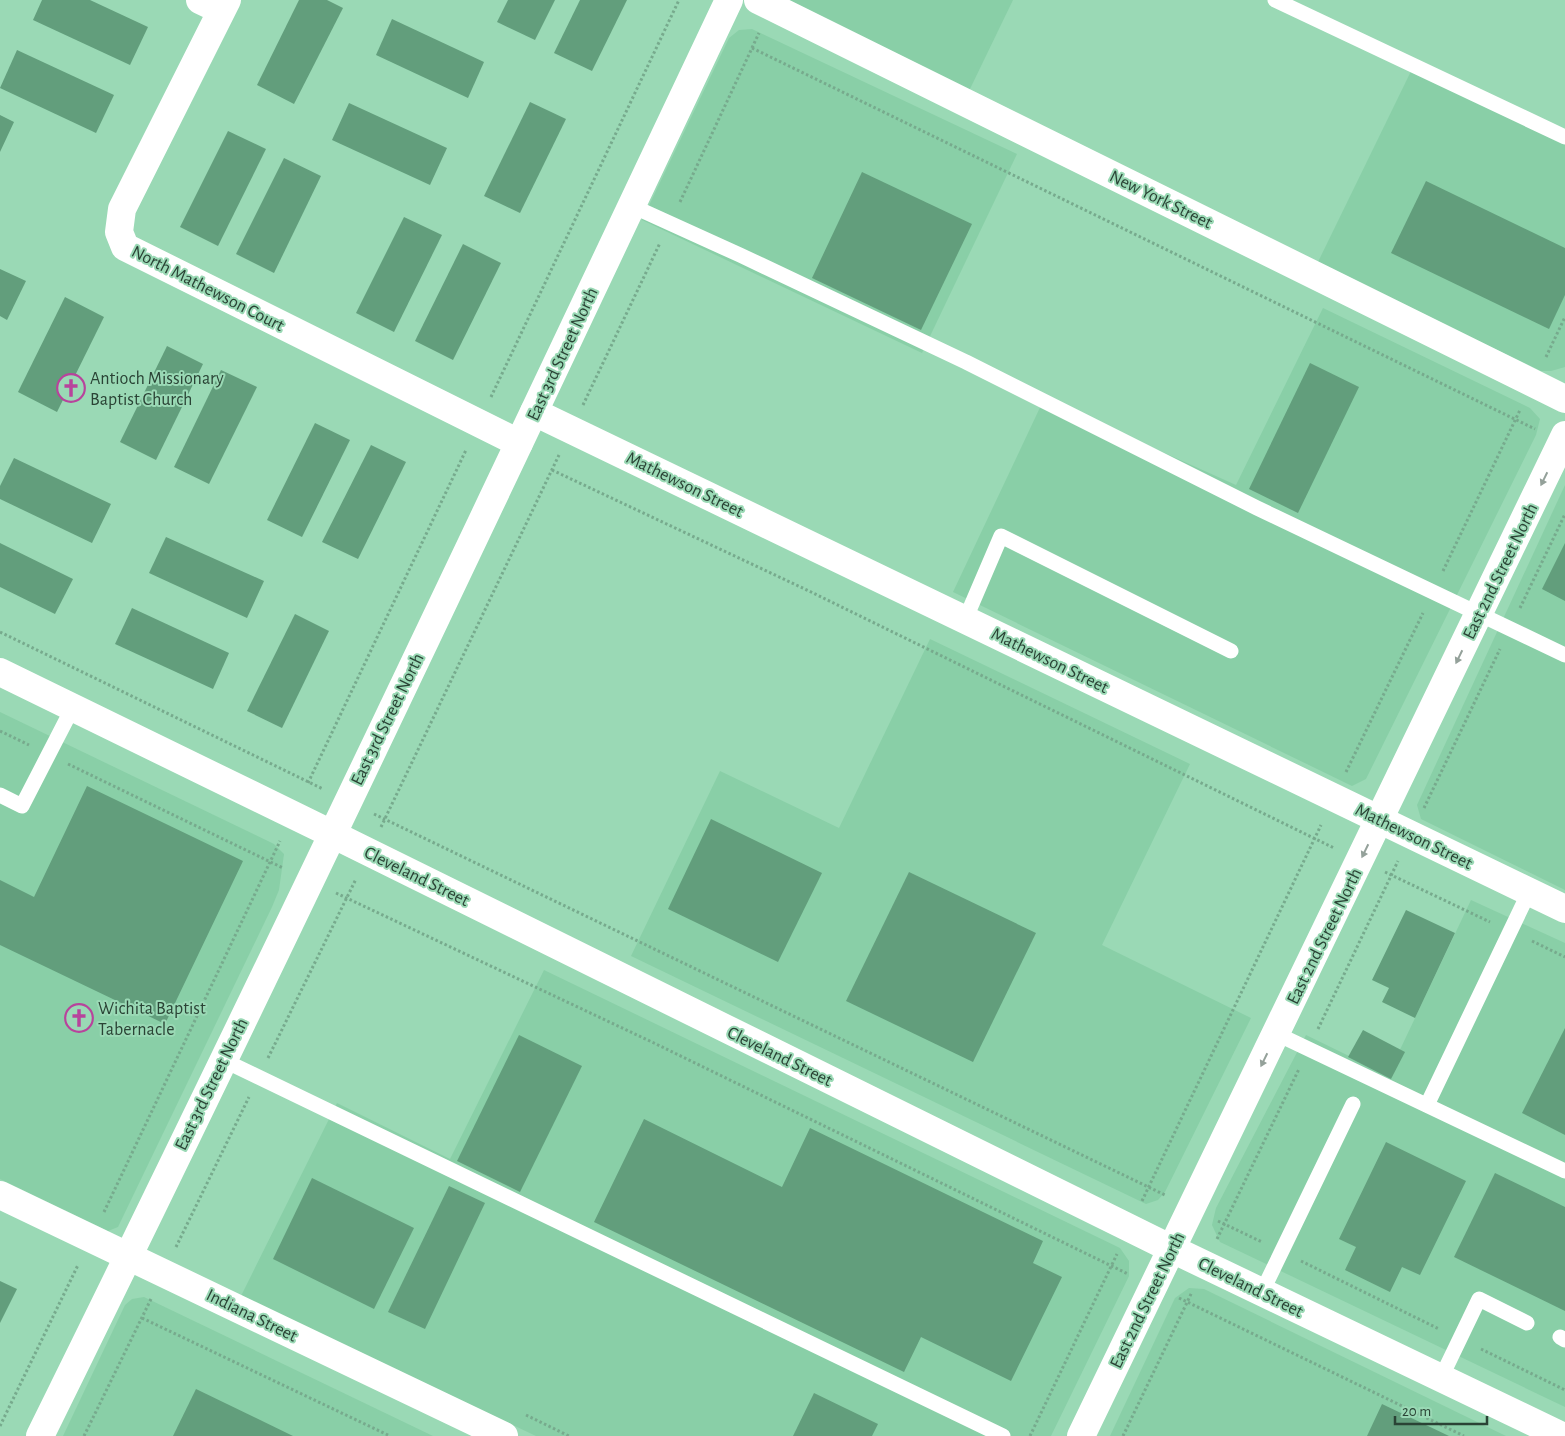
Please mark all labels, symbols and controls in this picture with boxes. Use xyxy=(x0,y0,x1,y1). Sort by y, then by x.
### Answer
street label: New York Street xyxy=(1106,167,1215,233)
street label: North Mathewson Court xyxy=(128,243,287,335)
street label: East 3rd Street North xyxy=(524,285,602,424)
place label: Antioch Missionary Baptist Church xyxy=(90,370,224,409)
church icon: Antioch Missionary Baptist Church xyxy=(56,373,86,403)
street label: Mathewson Street xyxy=(623,449,746,521)
one-way arrow xyxy=(1540,472,1548,486)
street label: East 2nd Street North xyxy=(1460,501,1542,642)
street label: Mathewson Street xyxy=(988,625,1111,697)
one-way arrow xyxy=(1454,650,1462,664)
street label: East 3rd Street North xyxy=(348,651,428,788)
street label: Mathewson Street xyxy=(1352,801,1475,873)
one-way arrow xyxy=(1361,843,1369,858)
street label: Cleveland Street xyxy=(361,844,472,910)
street label: East 2nd Street North xyxy=(1284,866,1366,1007)
place label: Wichita Baptist Tabernacle xyxy=(98,1000,206,1039)
church icon: Wichita Baptist Tabernacle xyxy=(64,1003,94,1033)
street label: East 3rd Street North xyxy=(172,1016,252,1153)
street label: Cleveland Street xyxy=(724,1024,835,1090)
one-way arrow xyxy=(1260,1053,1268,1067)
street label: East 2nd Street North xyxy=(1107,1230,1189,1371)
street label: Cleveland Street xyxy=(1195,1255,1306,1321)
street label: Indiana Street xyxy=(203,1286,300,1346)
scale bar xyxy=(1395,1394,1488,1426)
text: 20 m xyxy=(1402,1404,1431,1419)

